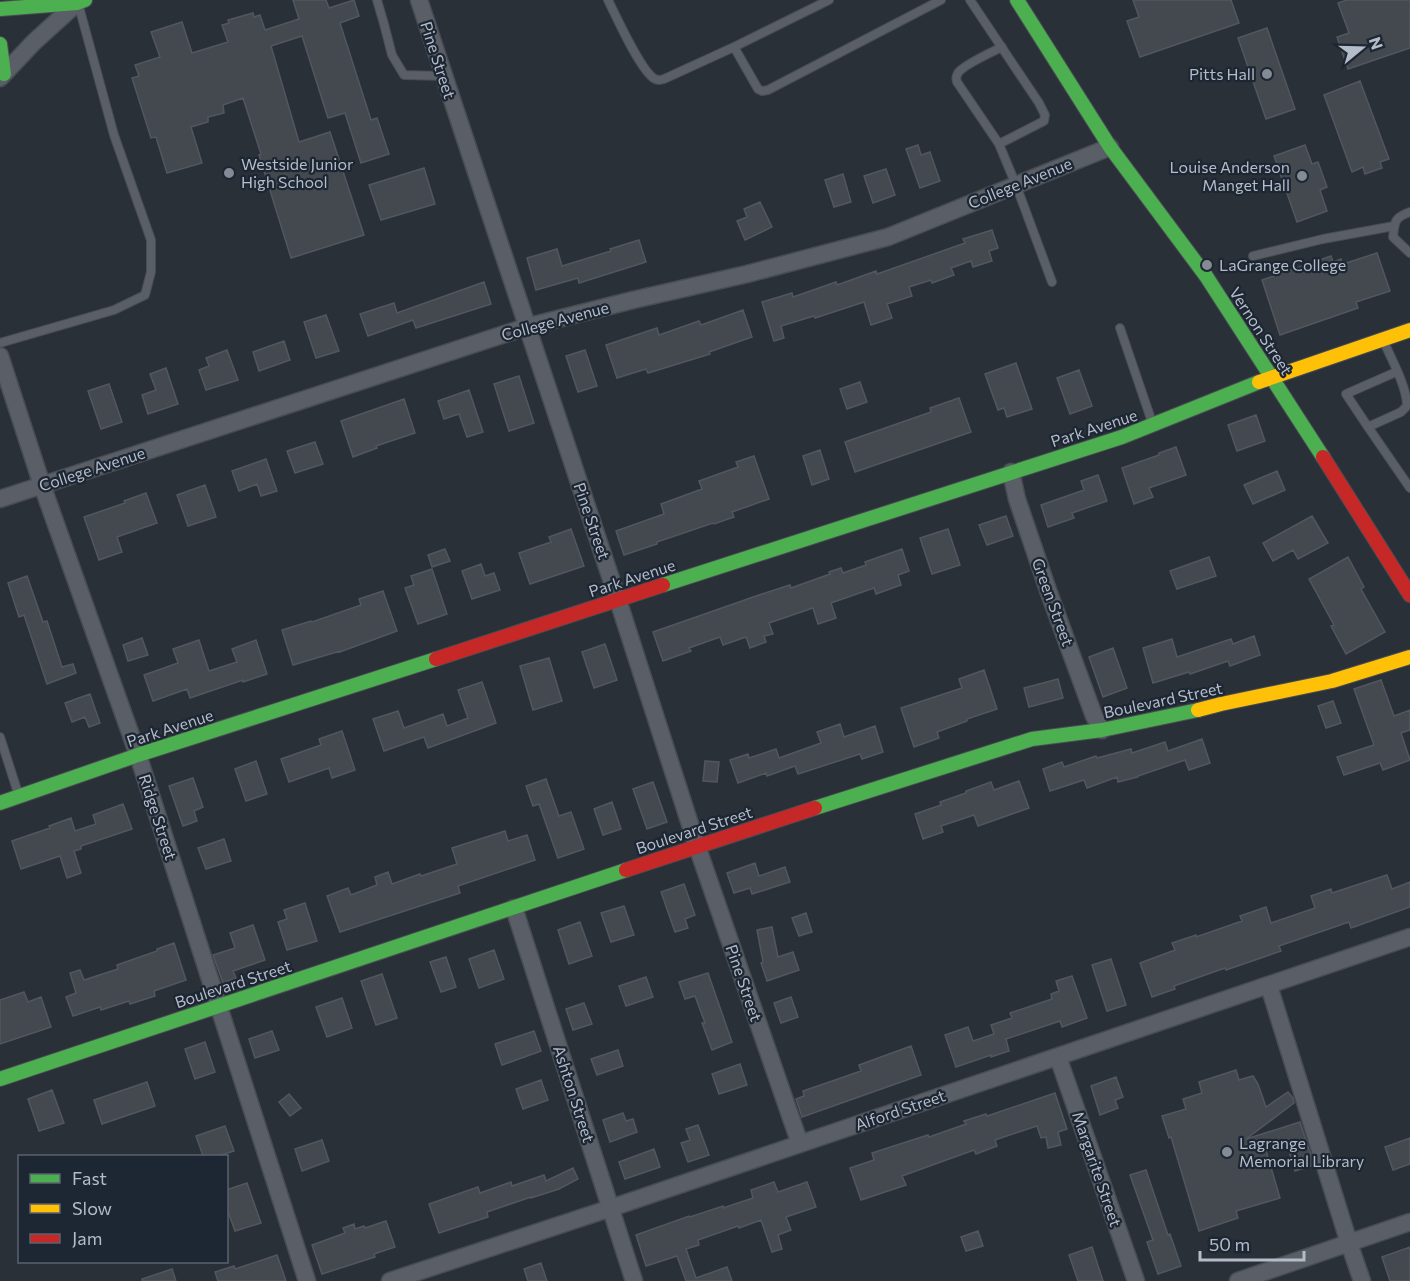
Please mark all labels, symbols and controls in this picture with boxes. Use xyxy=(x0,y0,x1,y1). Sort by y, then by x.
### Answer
north arrow xyxy=(1332,18,1392,78)
street label: Pine Street xyxy=(417,19,460,101)
text: N xyxy=(1366,34,1388,52)
place label: Pitts Hall xyxy=(1189,64,1255,83)
marker: Pitts Hall xyxy=(1260,67,1274,81)
street label: College Avenue xyxy=(965,153,1075,212)
place label: Westside Junior High School xyxy=(241,154,354,191)
place label: Louise Anderson Manget Hall xyxy=(1169,157,1290,194)
marker: Westside Junior High School xyxy=(222,166,236,180)
marker: Louise Anderson Manget Hall xyxy=(1295,169,1309,183)
place label: LaGrange College xyxy=(1219,255,1346,274)
marker: LaGrange College xyxy=(1200,258,1214,272)
street label: Vernon Street xyxy=(1226,283,1297,379)
street label: College Avenue xyxy=(499,297,611,344)
street label: Park Avenue xyxy=(1048,405,1140,450)
street label: College Avenue xyxy=(36,442,147,495)
street label: Pine Street xyxy=(570,480,615,562)
street label: Park Avenue xyxy=(586,555,678,600)
street label: Green Street xyxy=(1029,555,1078,649)
street label: Boulevard Street xyxy=(1102,678,1225,721)
street label: Park Avenue xyxy=(124,705,216,750)
street label: Ridge Street xyxy=(136,771,181,863)
street label: Boulevard Street xyxy=(633,802,755,857)
street label: Pine Street xyxy=(722,942,767,1024)
street label: Boulevard Street xyxy=(172,956,294,1011)
street label: Ashton Street xyxy=(550,1043,599,1145)
street label: Alford Street xyxy=(852,1085,948,1134)
street label: Margarite Street xyxy=(1069,1109,1126,1229)
place label: Lagrange Memorial Library xyxy=(1239,1133,1364,1170)
marker: Lagrange Memorial Library xyxy=(1220,1145,1234,1159)
legend xyxy=(18,1155,228,1263)
text: Fast xyxy=(72,1167,107,1189)
text: Slow xyxy=(72,1197,112,1219)
scale bar xyxy=(1200,1224,1304,1262)
text: Jam xyxy=(72,1227,102,1249)
text: 50 m xyxy=(1209,1233,1250,1255)

